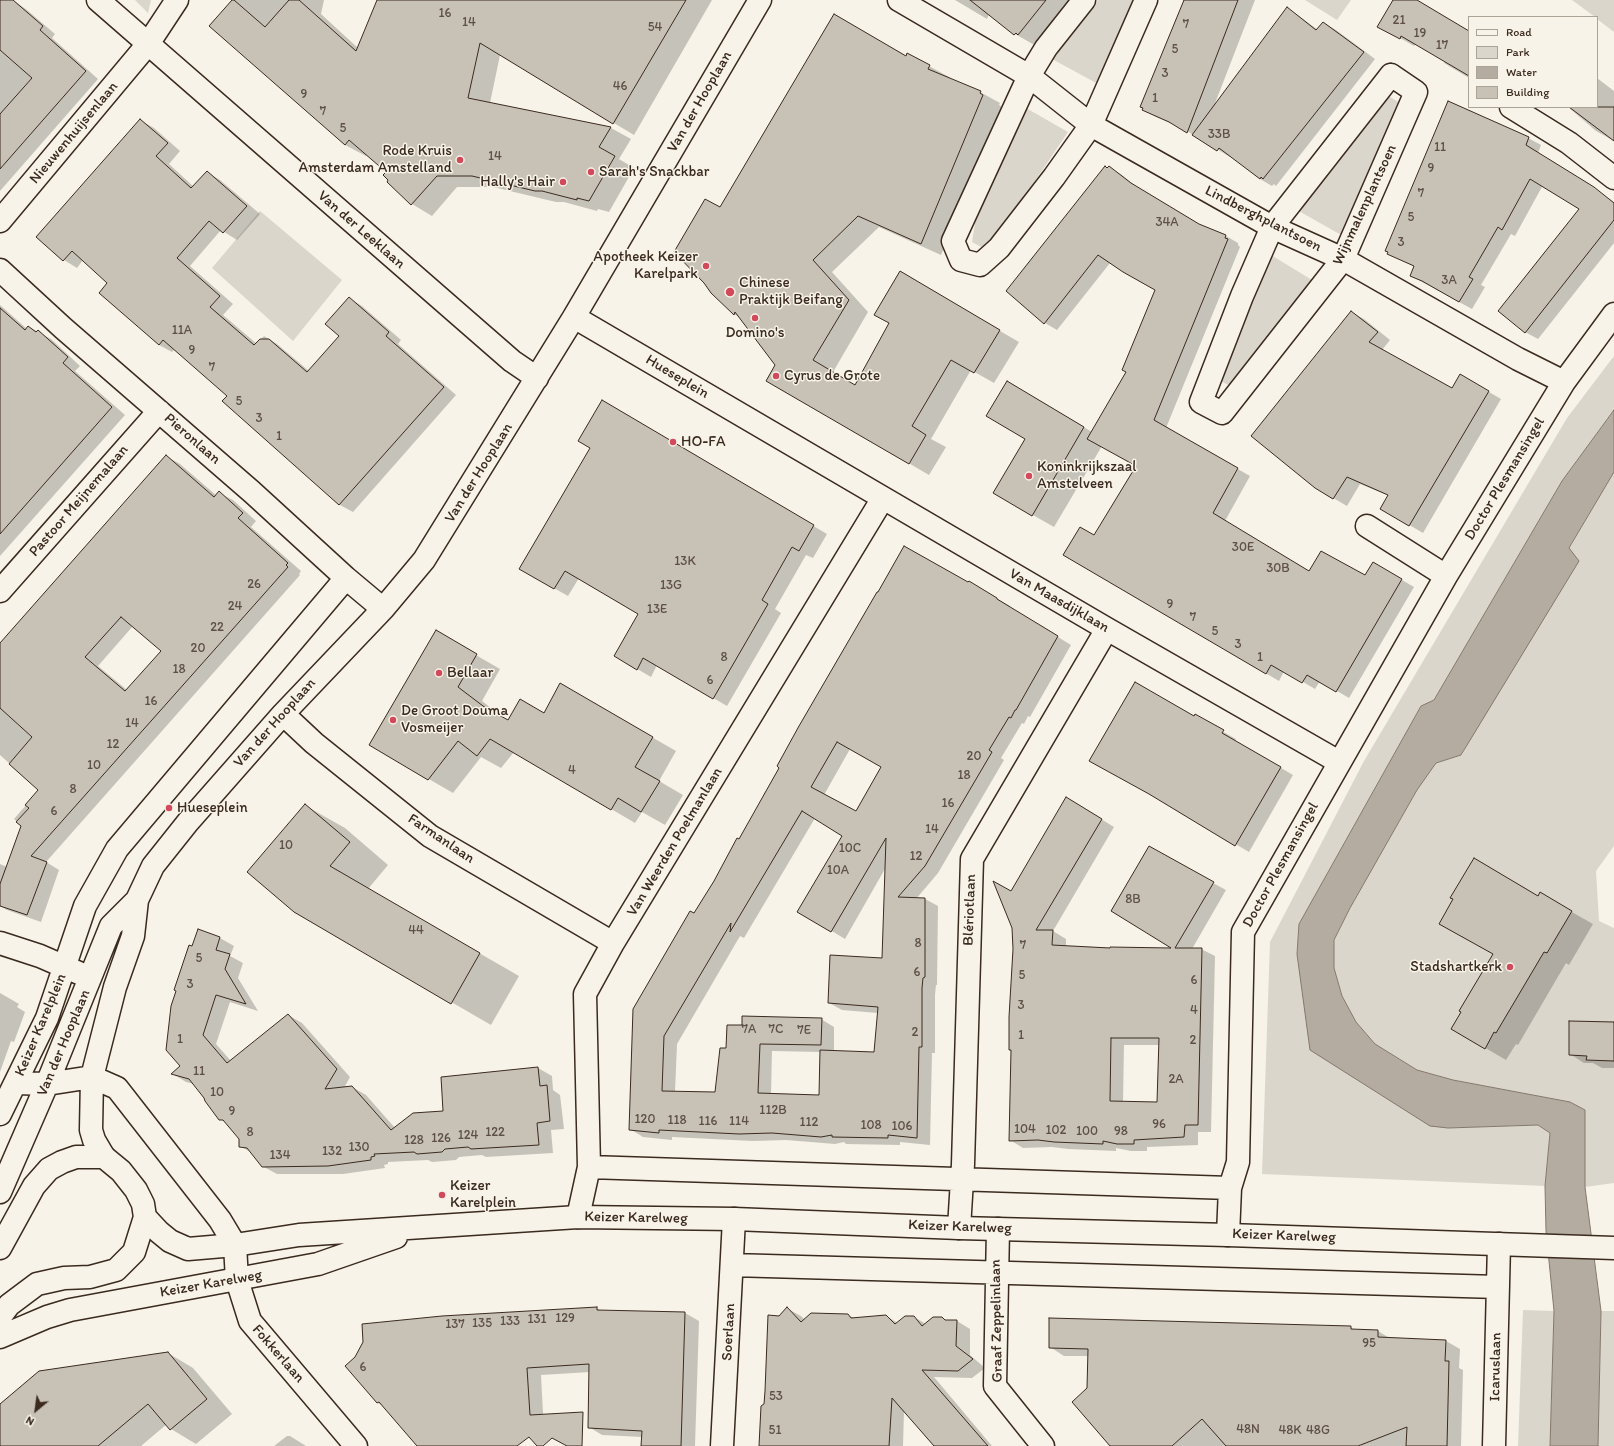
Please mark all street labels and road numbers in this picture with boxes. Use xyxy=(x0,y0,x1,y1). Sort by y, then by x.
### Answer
street label: Van der Hooplaan xyxy=(664,48,736,156)
street label: Nieuwenhuijsenlaan xyxy=(26,78,122,188)
street label: Wijnmalenplantsoen xyxy=(1329,142,1401,268)
street label: Lindberghplantsoen xyxy=(1202,182,1324,256)
street label: Van der Leeklaan xyxy=(313,187,409,273)
street label: Hueseplein xyxy=(642,351,712,403)
street label: Pieronlaan xyxy=(160,410,224,468)
street label: Doctor Plesmansingel xyxy=(1461,414,1549,544)
street label: Van der Hooplaan xyxy=(441,420,517,526)
street label: Pastoor Meijnemalaan xyxy=(26,441,132,561)
street label: Van Maasdijklaan xyxy=(1006,565,1112,637)
street label: Van der Hooplaan xyxy=(230,675,320,771)
street label: Van Weerden Poelmanlaan xyxy=(623,764,727,920)
street label: Doctor Plesmansingel xyxy=(1239,799,1323,931)
street label: Farmanlaan xyxy=(404,810,478,868)
street label: Blériotlaan xyxy=(960,874,980,946)
street label: Keizer Karelplein xyxy=(11,971,71,1079)
street label: Van der Hooplaan xyxy=(33,987,95,1099)
street label: Keizer Karelweg xyxy=(584,1208,688,1228)
street label: Keizer Karelweg xyxy=(908,1216,1012,1238)
street label: Keizer Karelweg xyxy=(1232,1225,1336,1247)
street label: Graaf Zeppelinlaan xyxy=(987,1259,1007,1383)
street label: Keizer Karelweg xyxy=(158,1266,264,1302)
street label: Soerlaan xyxy=(719,1303,739,1361)
street label: Fokkerlaan xyxy=(248,1321,308,1387)
street label: Icaruslaan xyxy=(1486,1332,1506,1402)

